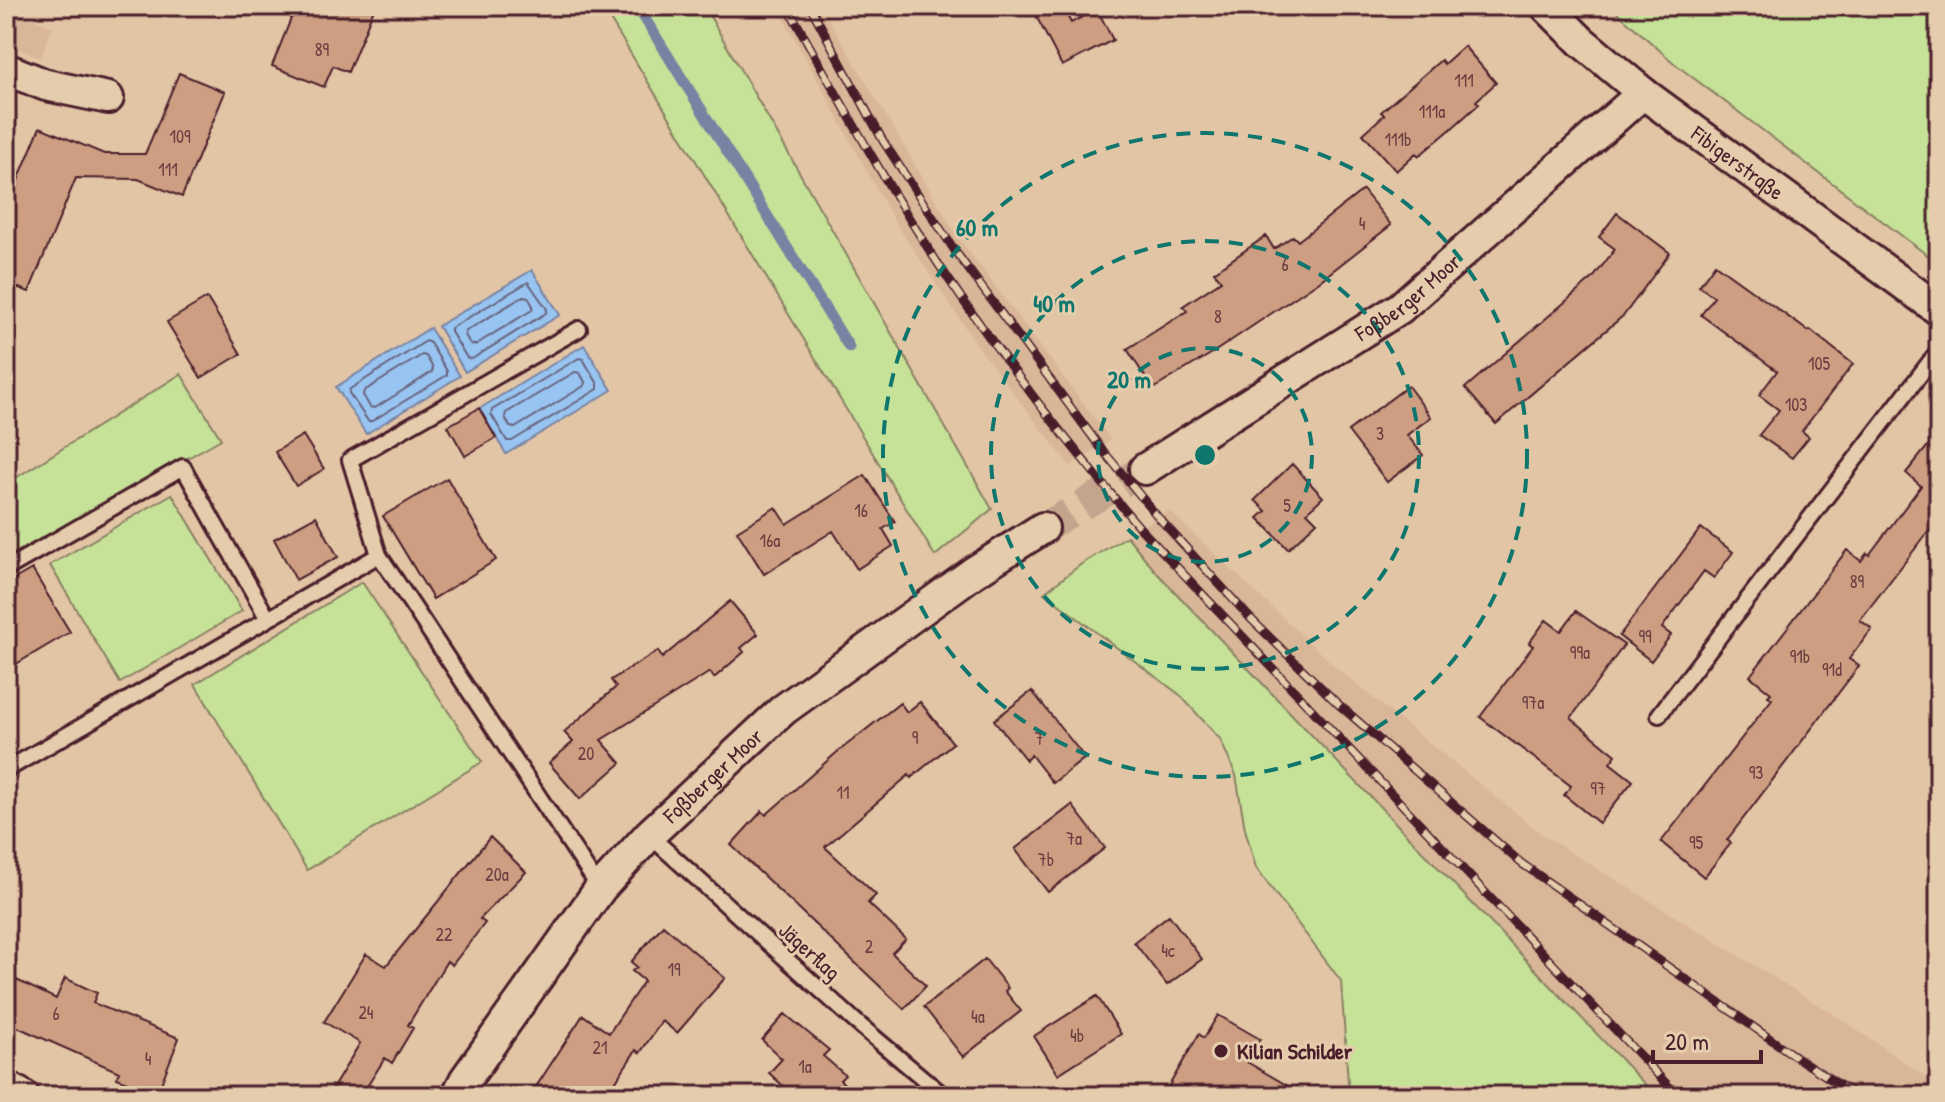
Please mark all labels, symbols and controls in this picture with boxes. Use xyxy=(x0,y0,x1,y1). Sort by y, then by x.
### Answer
house number: 89 xyxy=(315,37,330,62)
house number: 111 xyxy=(1454,68,1474,93)
house number: 111a xyxy=(1419,99,1445,124)
street label: Fibigerstraße xyxy=(1685,118,1790,207)
house number: 109 xyxy=(169,124,191,149)
house number: 111b xyxy=(1384,127,1412,152)
house number: 111 xyxy=(158,157,178,182)
text: 60 m xyxy=(956,211,998,243)
house number: 4 xyxy=(1359,211,1366,236)
street label: Foßberger Moor xyxy=(1348,246,1467,348)
house number: 6 xyxy=(1281,252,1289,277)
text: 40 m xyxy=(1033,287,1075,319)
house number: 8 xyxy=(1214,304,1222,329)
house number: 105 xyxy=(1808,351,1830,376)
text: 20 m xyxy=(1107,363,1151,395)
house number: 103 xyxy=(1785,392,1807,417)
house number: 3 xyxy=(1376,421,1384,446)
centre of rings xyxy=(1191,441,1219,469)
house number: 5 xyxy=(1283,493,1291,518)
house number: 16 xyxy=(854,498,868,523)
house number: 16a xyxy=(760,528,780,553)
house number: 89 xyxy=(1850,569,1865,594)
house number: 99 xyxy=(1638,624,1652,649)
house number: 99a xyxy=(1570,640,1590,665)
house number: 91b xyxy=(1790,644,1810,669)
house number: 91d xyxy=(1822,657,1842,682)
house number: 97a xyxy=(1522,690,1544,715)
street label: Foßberger Moor xyxy=(656,721,770,830)
house number: 9 xyxy=(912,725,919,750)
house number: 7 xyxy=(1035,726,1044,751)
house number: 20 xyxy=(578,741,594,766)
house number: 93 xyxy=(1749,760,1763,785)
house number: 97 xyxy=(1590,776,1606,801)
house number: 11 xyxy=(836,780,850,805)
house number: 7a xyxy=(1066,826,1082,851)
house number: 95 xyxy=(1689,830,1703,855)
house number: 7b xyxy=(1038,847,1054,872)
house number: 20a xyxy=(485,862,509,887)
street label: Jägerflag xyxy=(773,915,847,987)
house number: 22 xyxy=(436,922,453,947)
house number: 2 xyxy=(865,934,874,959)
house number: 4c xyxy=(1161,938,1175,963)
house number: 19 xyxy=(667,957,681,982)
house number: 24 xyxy=(358,1000,374,1025)
house number: 6 xyxy=(52,1001,60,1026)
house number: 4a xyxy=(971,1004,985,1029)
scale bar xyxy=(1653,1014,1761,1064)
house number: 4b xyxy=(1070,1023,1084,1048)
text: 20 m xyxy=(1665,1025,1709,1057)
house number: 21 xyxy=(593,1035,607,1060)
place label: Kilian Schilder xyxy=(1237,1036,1353,1066)
marker: Kilian Schilder xyxy=(1212,1042,1230,1060)
house number: 4 xyxy=(145,1046,152,1071)
house number: 1a xyxy=(798,1054,812,1079)

